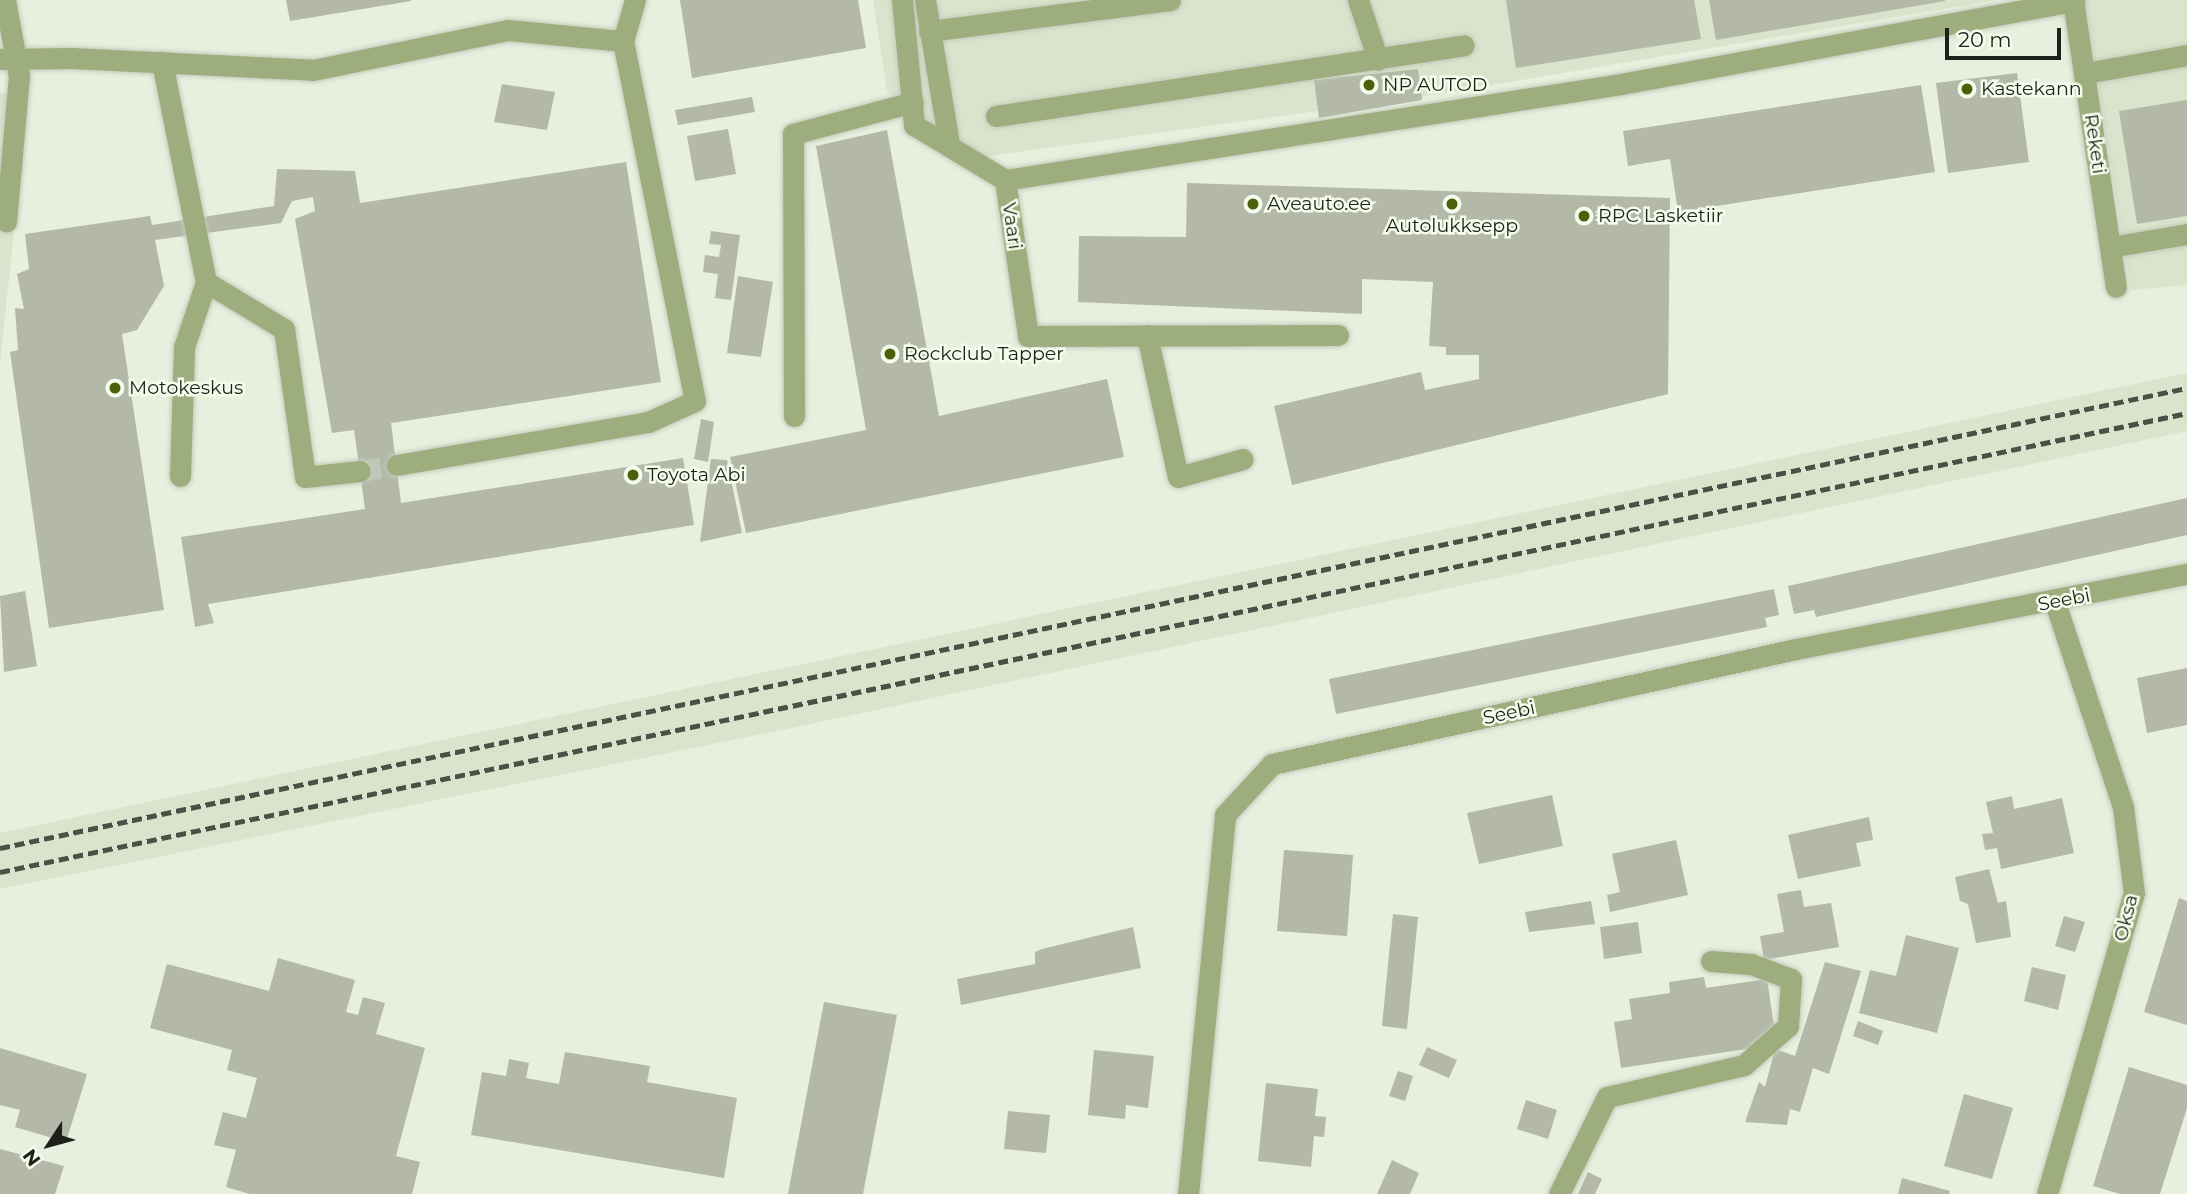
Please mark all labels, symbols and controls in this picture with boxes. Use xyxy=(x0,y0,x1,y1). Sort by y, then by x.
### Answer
scale bar xyxy=(1949,14,2064,58)
text: 20 m xyxy=(1958,27,2012,52)
place label: NP AUTOD xyxy=(1383,74,1488,96)
marker: NP AUTOD xyxy=(1361,77,1377,93)
place label: Kastekann xyxy=(1981,78,2082,100)
marker: Kastekann xyxy=(1959,81,1975,97)
street label: Reketi xyxy=(2080,112,2110,176)
place label: Aveauto.ee xyxy=(1267,193,1371,215)
marker: Aveauto.ee xyxy=(1245,196,1261,212)
marker: Autolukksepp xyxy=(1444,196,1460,212)
street label: Vaari xyxy=(997,201,1027,251)
place label: RPC Lasketiir xyxy=(1598,205,1723,227)
marker: RPC Lasketiir xyxy=(1576,208,1592,224)
place label: Autolukksepp xyxy=(1386,215,1518,237)
place label: Rockclub Tapper xyxy=(904,343,1064,365)
marker: Rockclub Tapper xyxy=(882,346,898,362)
place label: Motokeskus xyxy=(129,377,243,399)
marker: Motokeskus xyxy=(107,380,123,396)
place label: Toyota Abi xyxy=(647,464,746,486)
marker: Toyota Abi xyxy=(625,467,641,483)
street label: Seebi xyxy=(2036,584,2092,616)
street label: Seebi xyxy=(1481,696,1537,730)
street label: Oksa xyxy=(2109,892,2143,944)
north arrow xyxy=(14,1110,84,1180)
text: N xyxy=(18,1145,45,1171)

